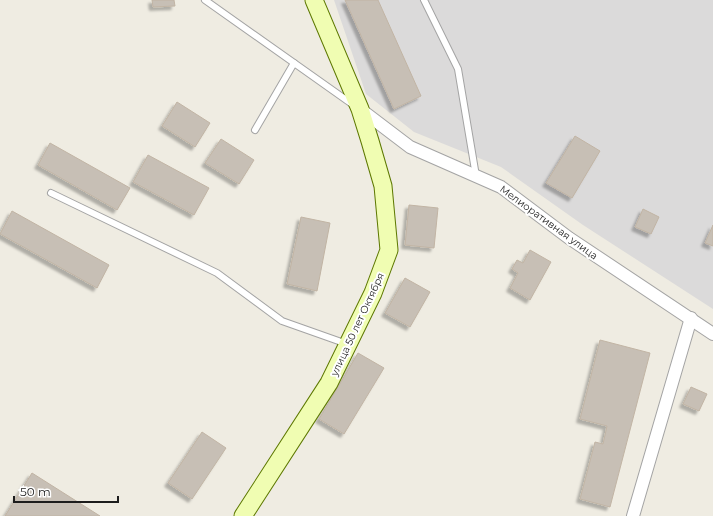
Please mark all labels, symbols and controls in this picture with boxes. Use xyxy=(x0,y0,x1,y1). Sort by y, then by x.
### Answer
street label: Мелиоративная улица xyxy=(497,182,600,262)
street label: улица 50 лет Октября xyxy=(327,270,387,379)
scale bar xyxy=(14,478,118,504)
text: 50 m xyxy=(20,484,51,499)

